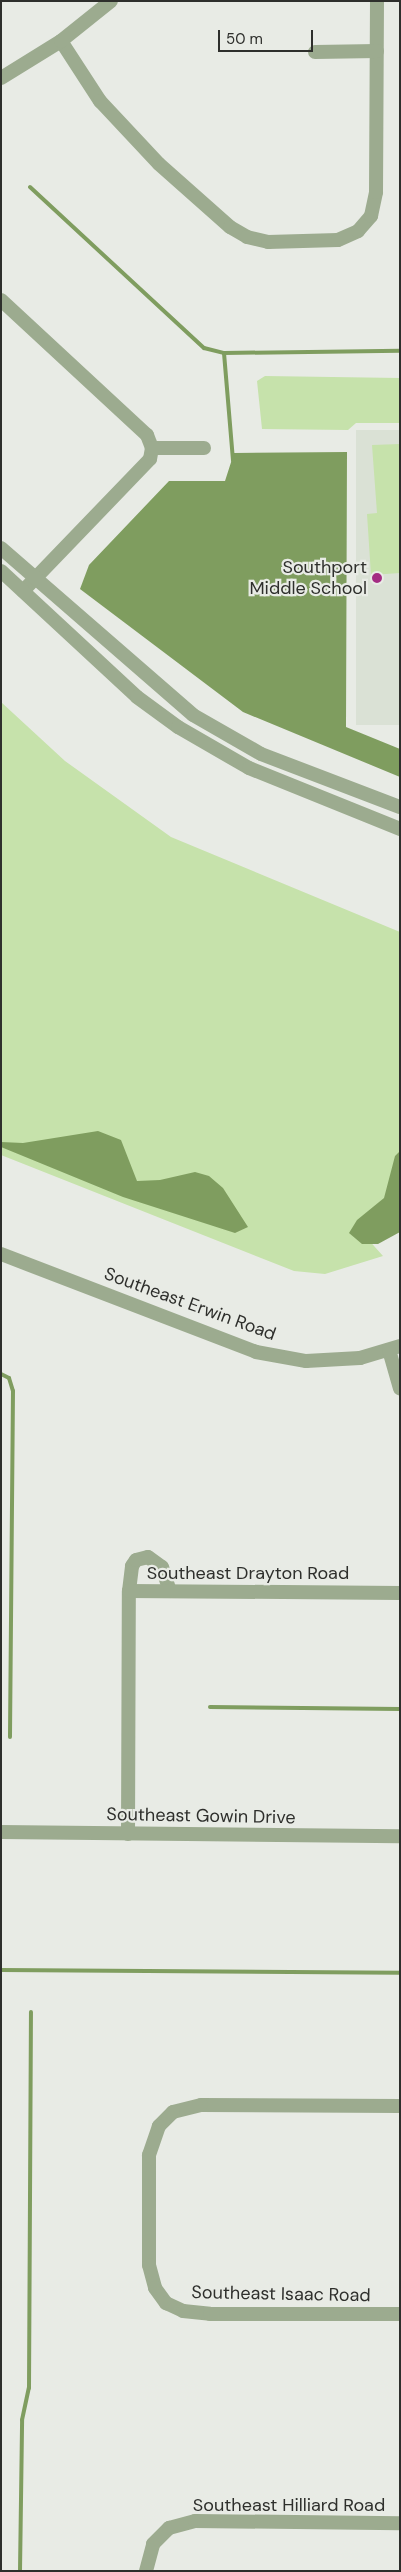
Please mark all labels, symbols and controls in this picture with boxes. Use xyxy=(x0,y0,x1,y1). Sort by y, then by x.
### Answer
scale bar xyxy=(221,20,316,52)
text: 50 m xyxy=(226,29,263,49)
place label: Southport Middle School xyxy=(249,557,367,600)
marker: Southport Middle School xyxy=(371,572,383,584)
street label: Southeast Erwin Road xyxy=(101,1263,279,1345)
street label: Southeast Drayton Road xyxy=(147,1562,349,1584)
street label: Southeast Gowin Drive xyxy=(106,1804,296,1828)
street label: Southeast Isaac Road xyxy=(191,2282,371,2306)
street label: Southeast Hilliard Road xyxy=(193,2494,385,2516)

